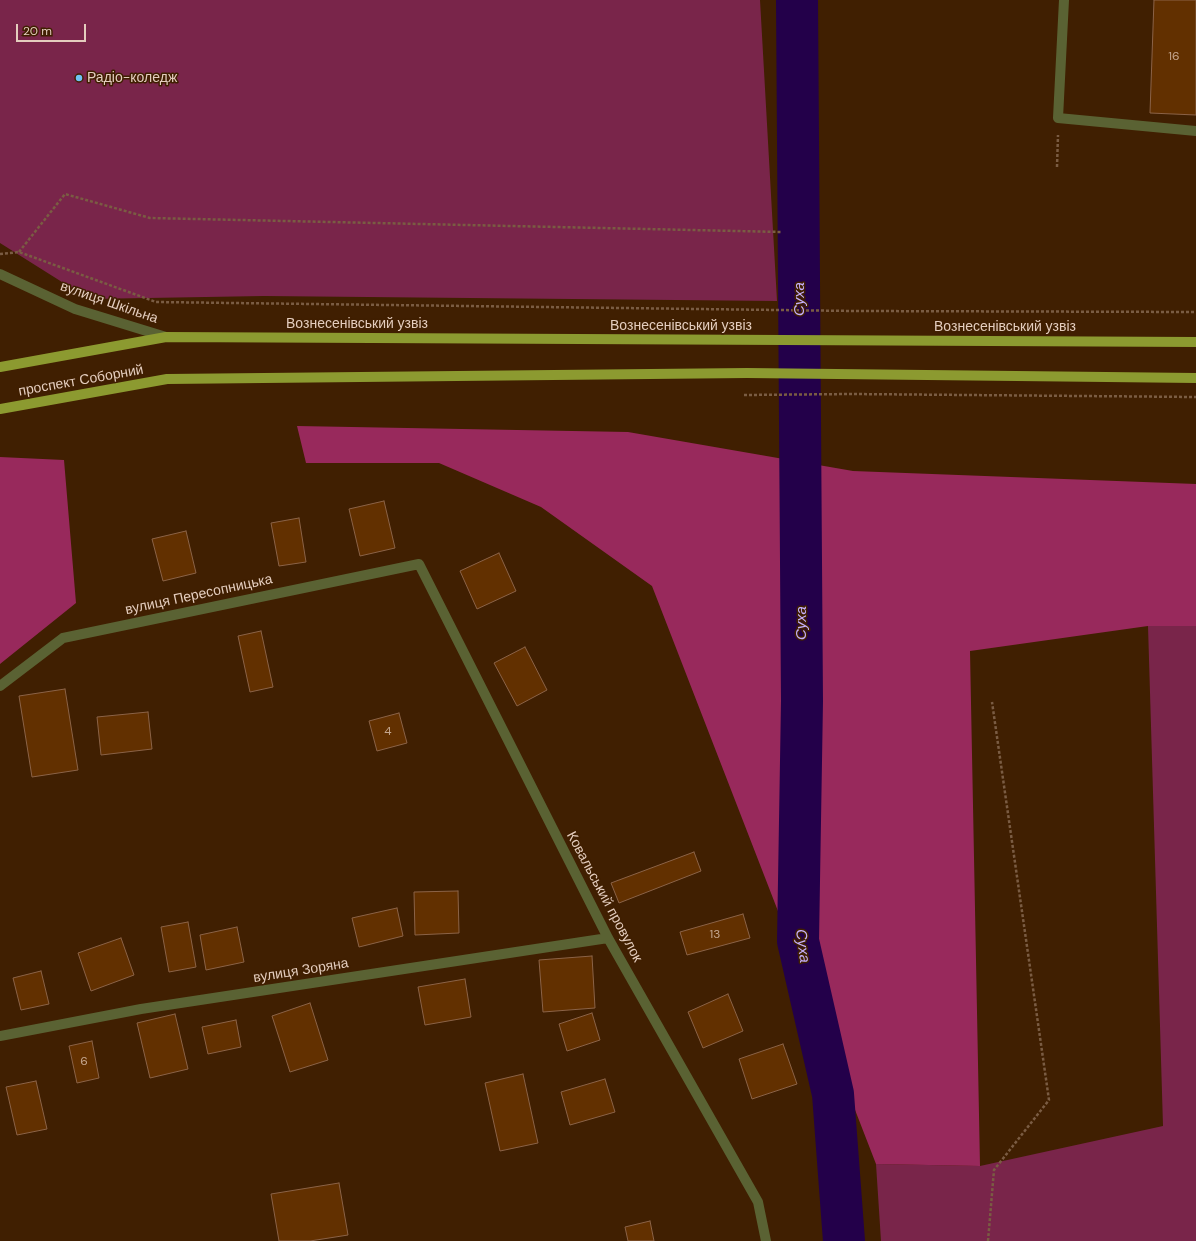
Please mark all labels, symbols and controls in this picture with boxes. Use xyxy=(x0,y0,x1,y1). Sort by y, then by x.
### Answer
scale bar xyxy=(18,16,88,42)
text: 20 m xyxy=(23,23,52,39)
house number: 16 xyxy=(1168,50,1180,64)
place label: Радіо-коледж xyxy=(87,70,177,86)
marker: Радіо-коледж xyxy=(74,73,84,83)
street label: вулиця Шкільна xyxy=(58,278,160,328)
water label: Суха xyxy=(791,282,809,316)
street label: Вознесенівський узвіз xyxy=(286,316,428,332)
street label: Вознесенівський узвіз xyxy=(610,318,752,334)
street label: Вознесенівський узвіз xyxy=(934,319,1076,335)
street label: проспект Соборний xyxy=(17,362,145,400)
street label: вулиця Пересопницька xyxy=(124,571,274,619)
water label: Суха xyxy=(793,606,811,640)
house number: 4 xyxy=(384,725,392,739)
street label: Ковальський провулок xyxy=(562,829,646,965)
house number: 13 xyxy=(710,928,720,942)
water label: Суха xyxy=(791,928,813,964)
street label: вулиця Зоряна xyxy=(252,955,350,987)
house number: 6 xyxy=(80,1055,88,1069)

